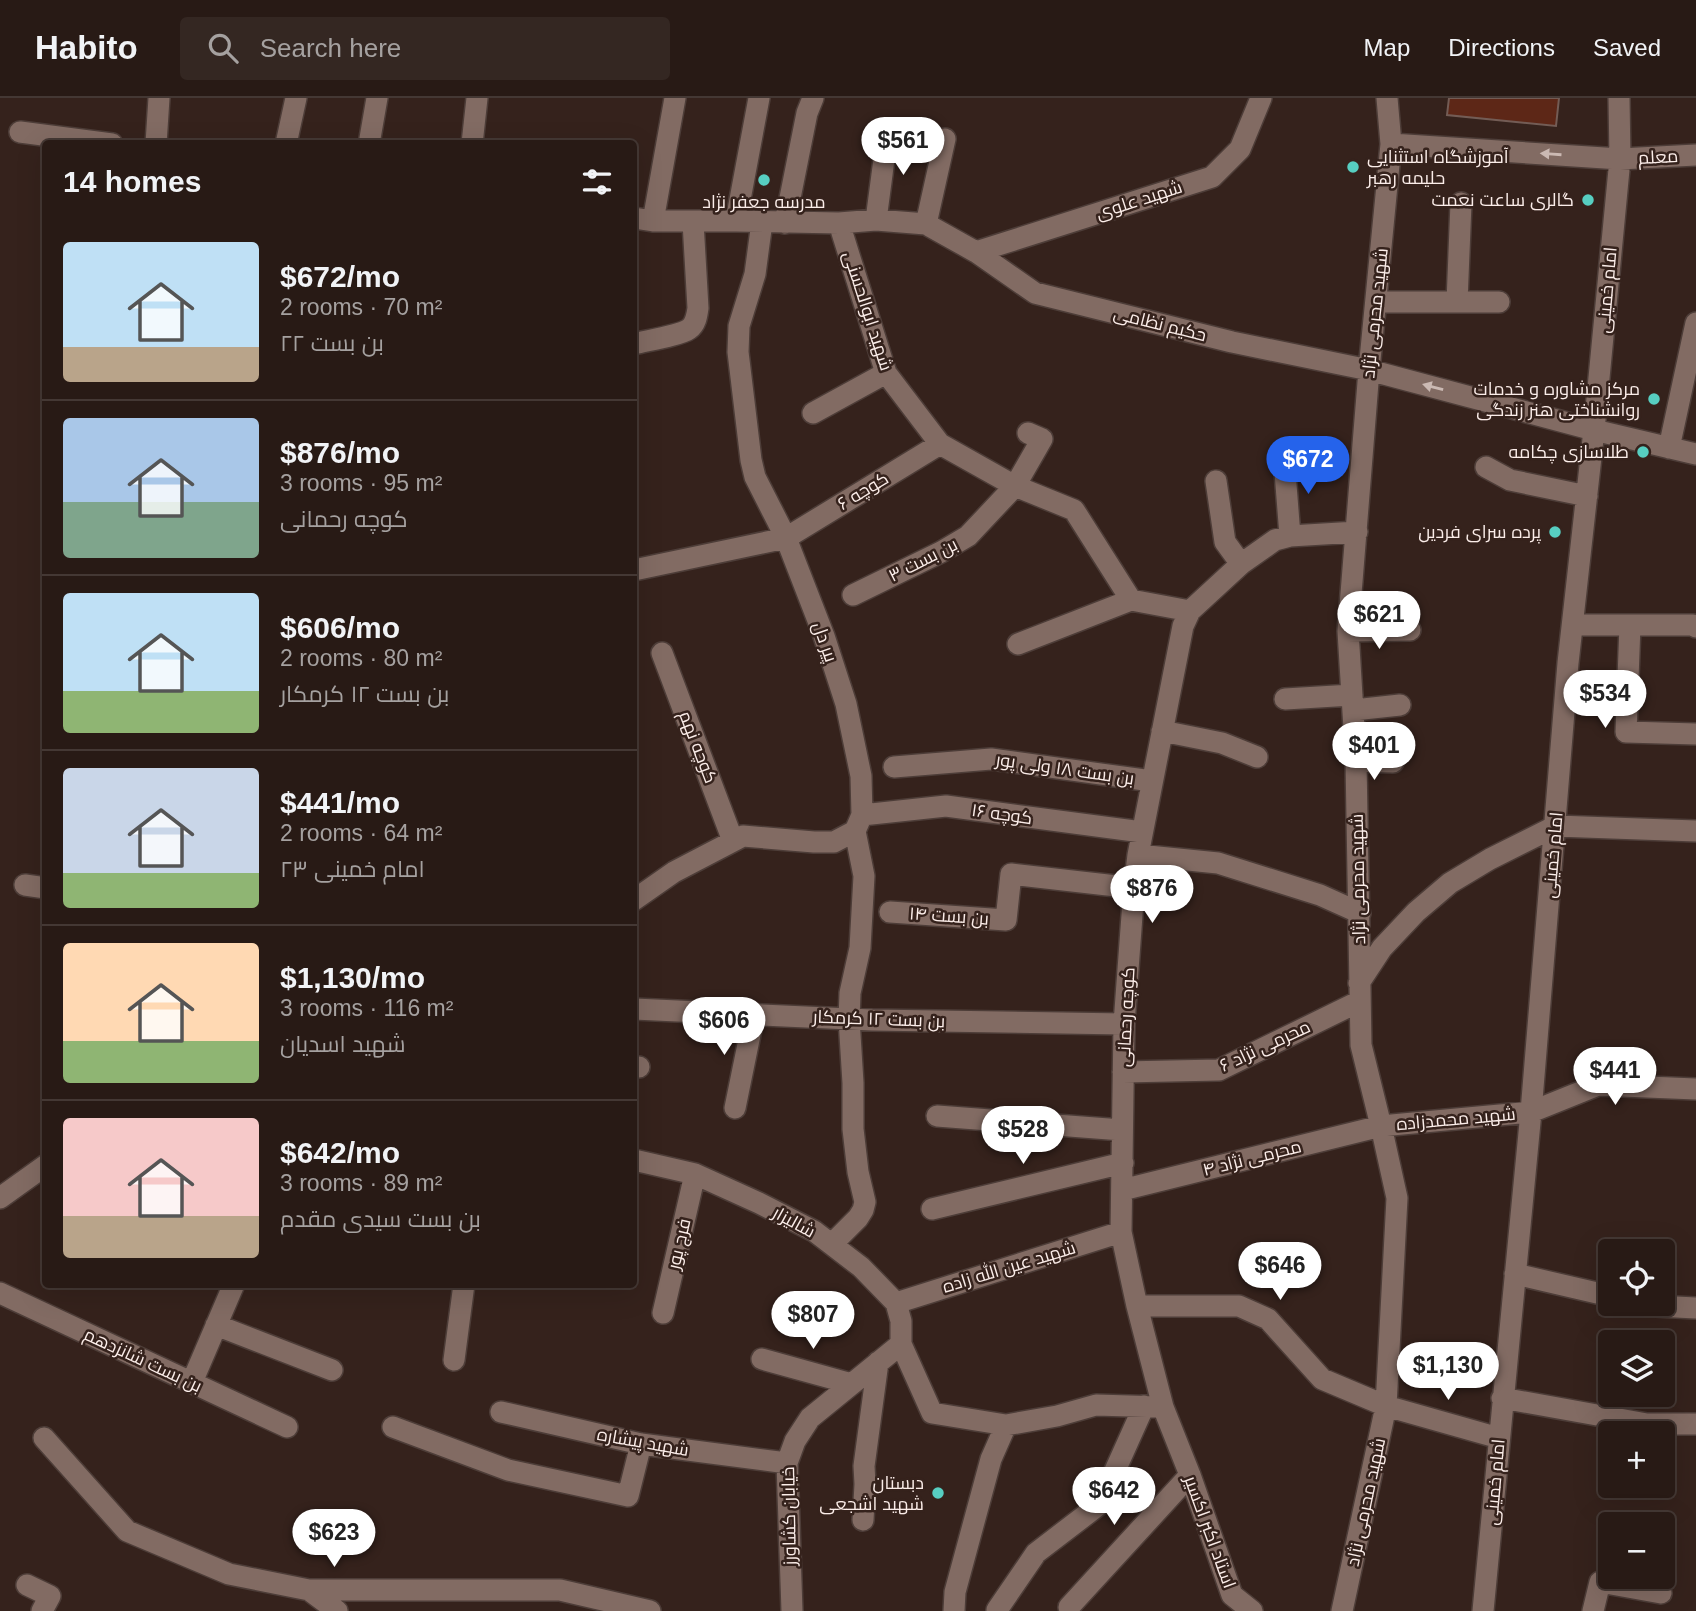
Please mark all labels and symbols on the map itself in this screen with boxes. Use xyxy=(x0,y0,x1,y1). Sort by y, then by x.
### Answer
pin: $561 xyxy=(862,118,944,177)
street label: معلم xyxy=(1637,146,1679,170)
place label: آموزشگاه استثنایی حلیمه رهبر xyxy=(1366,147,1509,189)
one-way arrow xyxy=(1540,149,1562,160)
marker: آموزشگاه استثنایی حلیمه رهبر xyxy=(1345,159,1361,175)
marker: مدرسه جعفر نژاد xyxy=(756,172,772,188)
street label: شهید علوی xyxy=(1093,177,1185,224)
place label: گالری ساعت نعمت xyxy=(1431,190,1574,211)
place label: مدرسه جعفر نژاد xyxy=(702,192,826,213)
marker: گالری ساعت نعمت xyxy=(1580,192,1596,208)
street label: امام خمینی xyxy=(1593,246,1623,334)
street label: شهید محرمی نژاد xyxy=(1358,247,1393,379)
street label: شهید ابوالحسنی xyxy=(838,249,897,373)
street label: حکیم نظامی xyxy=(1111,303,1209,347)
place label: مرکز مشاوره و خدمات روانشناختی هنر زندگی xyxy=(1473,379,1640,421)
one-way arrow xyxy=(1422,381,1444,392)
marker: مرکز مشاوره و خدمات روانشناختی هنر زندگی xyxy=(1646,391,1662,407)
pin: $672 xyxy=(1267,436,1349,496)
place label: طلاسازی چکامه xyxy=(1508,442,1629,464)
marker: طلاسازی چکامه xyxy=(1635,444,1651,460)
street label: کوچه ۶ xyxy=(834,468,893,516)
place label: پرده سرای فردین xyxy=(1418,522,1541,544)
marker: پرده سرای فردین xyxy=(1547,524,1563,540)
street label: بن بست ۳ xyxy=(885,534,961,587)
pin: $621 xyxy=(1338,592,1420,651)
street label: پیر دل xyxy=(807,619,841,666)
pin: $534 xyxy=(1564,670,1646,730)
street label: کوچه نهم xyxy=(673,708,721,787)
pin: $401 xyxy=(1333,722,1415,782)
street label: بن بست ۱۸ ولی پور xyxy=(993,749,1136,791)
street label: کوچه ۱۶ xyxy=(970,800,1034,830)
street label: امام خمینی xyxy=(1539,811,1569,899)
street label: شهید محرمی نژاد xyxy=(1347,813,1370,945)
pin: $876 xyxy=(1111,866,1193,925)
street label: بن بست ۱۴ xyxy=(908,903,990,930)
street label: کوچه رحمانی xyxy=(1113,967,1141,1068)
pin: $606 xyxy=(683,998,765,1057)
street label: بن بست ۱۲ کرمکار xyxy=(811,1007,946,1032)
street label: محرمی نژاد ۶ xyxy=(1217,1016,1314,1077)
pin: $441 xyxy=(1574,1048,1656,1107)
street label: شهید محمدزاده xyxy=(1396,1104,1517,1135)
pin: $528 xyxy=(982,1107,1064,1166)
street label: محرمی نژاد ۴ xyxy=(1201,1136,1304,1181)
street label: شالیزار xyxy=(768,1202,819,1243)
street label: فرج پور xyxy=(663,1217,697,1273)
street label: شهید عین الله زاده xyxy=(940,1235,1078,1298)
pin: $646 xyxy=(1239,1242,1321,1302)
pin: $807 xyxy=(772,1292,854,1351)
street label: بن بست شانزدهم xyxy=(80,1324,205,1398)
pin: $1,130 xyxy=(1391,1342,1505,1402)
street label: شهید پیشاره xyxy=(595,1424,690,1462)
street label: شهید محرمی نژاد xyxy=(1343,1436,1390,1568)
street label: امام خمینی xyxy=(1481,1438,1511,1526)
street label: خیابان کشاورز xyxy=(778,1466,801,1567)
pin: $642 xyxy=(1073,1468,1155,1527)
street label: استاد اکبر اکسیر xyxy=(1179,1472,1240,1591)
place label: دبستان شهید اشجعی xyxy=(819,1473,924,1515)
marker: دبستان شهید اشجعی xyxy=(930,1485,946,1501)
pin: $623 xyxy=(293,1510,375,1569)

